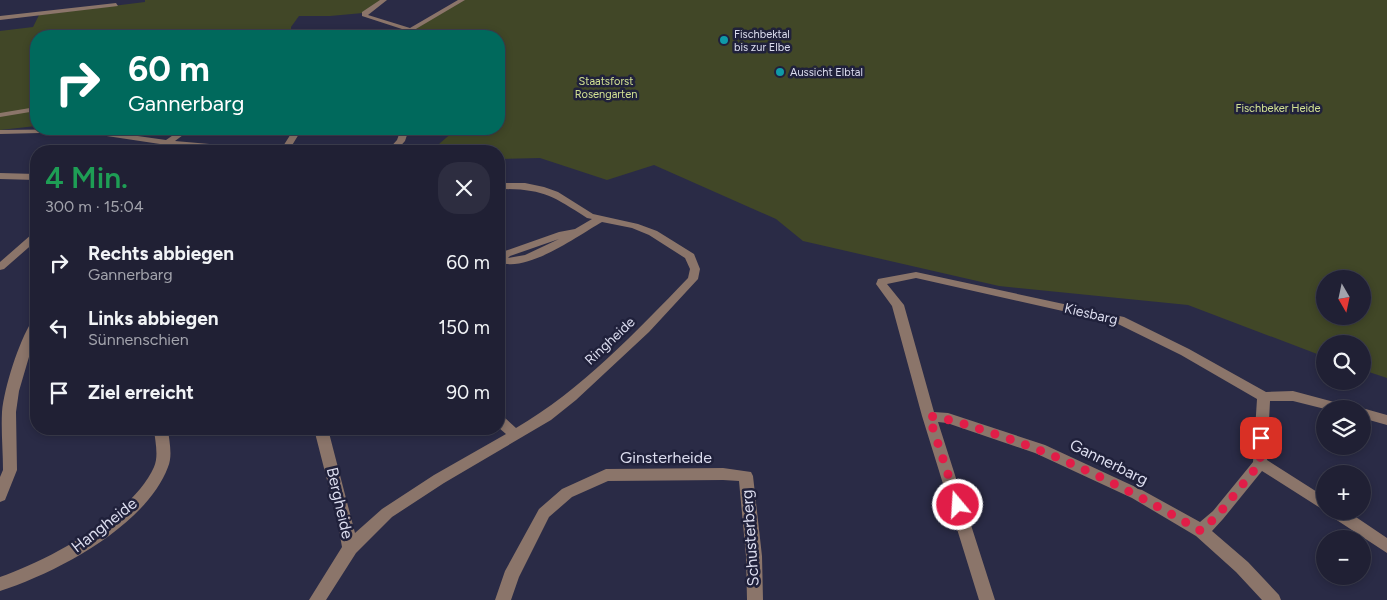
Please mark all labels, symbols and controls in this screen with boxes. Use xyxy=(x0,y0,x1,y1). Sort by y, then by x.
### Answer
place label: Fischbektal bis zur Elbe xyxy=(734,28,790,54)
marker: Fischbektal bis zur Elbe xyxy=(718,34,730,46)
text: 60 m xyxy=(128,48,210,90)
icon: right xyxy=(45,50,110,115)
marker: Aussicht Elbtal xyxy=(774,66,786,78)
place label: Aussicht Elbtal xyxy=(790,66,863,79)
park label: Staatsforst Rosengarten xyxy=(575,75,637,101)
text: Gannerbarg xyxy=(128,90,244,117)
park label: Fischbeker Heide xyxy=(1235,102,1321,115)
text: 4 Min. xyxy=(45,159,128,196)
button: close xyxy=(438,162,490,214)
text: 300 m · 15:04 xyxy=(45,197,144,216)
text: Rechts abbiegen xyxy=(88,242,234,265)
icon: right xyxy=(45,249,73,277)
text: 60 m xyxy=(446,251,490,274)
text: Gannerbarg xyxy=(88,265,173,284)
north arrow xyxy=(1316,270,1371,325)
map controls xyxy=(1316,270,1371,585)
street label: Kiesbarg xyxy=(1063,300,1119,328)
text: Links abbiegen xyxy=(88,307,219,330)
street label: Ringheide xyxy=(581,313,639,369)
icon: left xyxy=(45,314,73,342)
text: 150 m xyxy=(438,316,490,339)
text: Sünnenschien xyxy=(88,330,189,349)
button: search xyxy=(1316,335,1371,390)
icon: arrive xyxy=(45,379,73,407)
text: Ziel erreicht xyxy=(88,381,194,404)
text: 90 m xyxy=(446,381,490,404)
button: layers xyxy=(1316,400,1371,455)
pin xyxy=(1240,417,1282,459)
icon: arrive xyxy=(1247,424,1275,452)
street label: Gannerbarg xyxy=(1067,435,1151,489)
street label: Ginsterheide xyxy=(620,448,712,467)
street label: Bergheide xyxy=(323,465,358,541)
button: + xyxy=(1316,465,1371,520)
position arrow xyxy=(931,478,983,530)
street label: Schusterberg xyxy=(737,489,763,587)
street label: Hangheide xyxy=(67,493,141,556)
button: − xyxy=(1316,530,1371,585)

